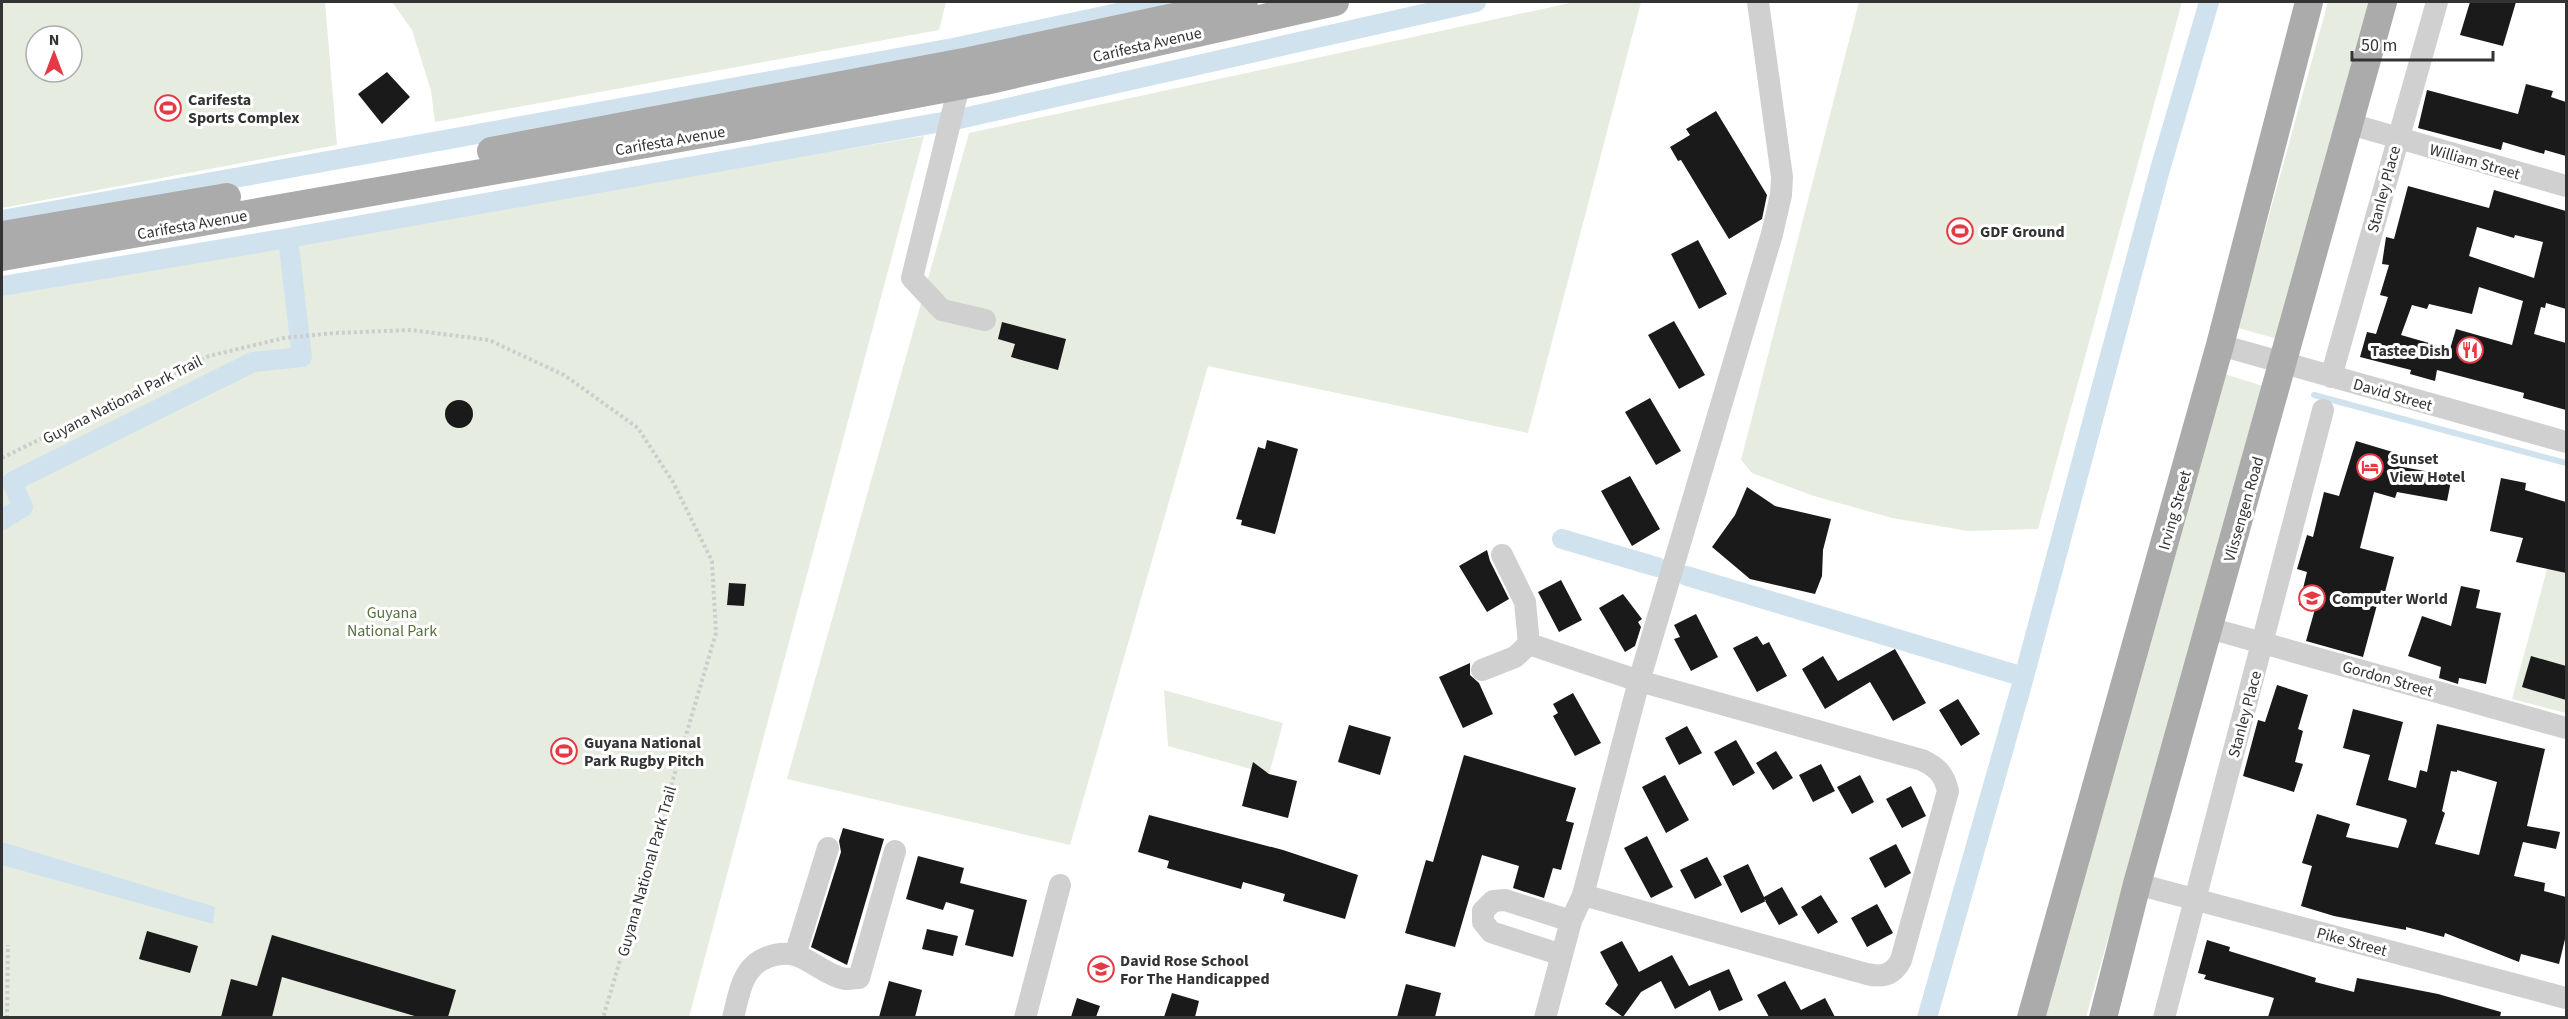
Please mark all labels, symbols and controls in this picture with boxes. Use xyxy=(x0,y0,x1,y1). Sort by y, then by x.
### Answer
street label: Carifesta Avenue xyxy=(1091,22,1204,68)
north arrow xyxy=(24,24,84,84)
scale bar xyxy=(2352,24,2493,62)
text: N xyxy=(49,29,59,51)
text: 50 m xyxy=(2361,33,2397,58)
place label: Carifesta Sports Complex xyxy=(188,89,299,129)
sports icon: Carifesta Sports Complex xyxy=(153,93,183,123)
street label: Carifesta Avenue xyxy=(614,120,727,161)
street label: William Street xyxy=(2427,139,2523,186)
street label: Stanley Place xyxy=(2362,143,2406,235)
street label: Carifesta Avenue xyxy=(136,204,249,245)
sports icon: GDF Ground xyxy=(1945,216,1975,246)
place label: GDF Ground xyxy=(1980,221,2065,243)
restaurant icon: Tastee Dish xyxy=(2455,335,2485,365)
place label: Tastee Dish xyxy=(2371,340,2450,362)
street label: Guyana National Park Trail xyxy=(39,350,206,450)
street label: David Street xyxy=(2351,373,2435,417)
place label: Sunset View Hotel xyxy=(2389,448,2465,488)
hotel icon: Sunset View Hotel xyxy=(2355,452,2385,482)
street label: Vlissengen Road xyxy=(2218,454,2269,564)
street label: Irving Street xyxy=(2153,467,2197,553)
school or university icon: Computer World xyxy=(2297,583,2327,613)
place label: Computer World xyxy=(2332,588,2448,610)
park label: Guyana National Park xyxy=(347,602,437,642)
street label: Gordon Street xyxy=(2340,655,2436,703)
street label: Stanley Place xyxy=(2223,668,2267,760)
place label: Guyana National Park Rugby Pitch xyxy=(584,732,704,772)
sports icon: Guyana National Park Rugby Pitch xyxy=(549,736,579,766)
street label: Guyana National Park Trail xyxy=(612,783,682,959)
street label: Pike Street xyxy=(2314,922,2390,962)
place label: David Rose School For The Handicapped xyxy=(1120,950,1270,990)
school or university icon: David Rose School For The Handicapped xyxy=(1086,954,1116,984)

